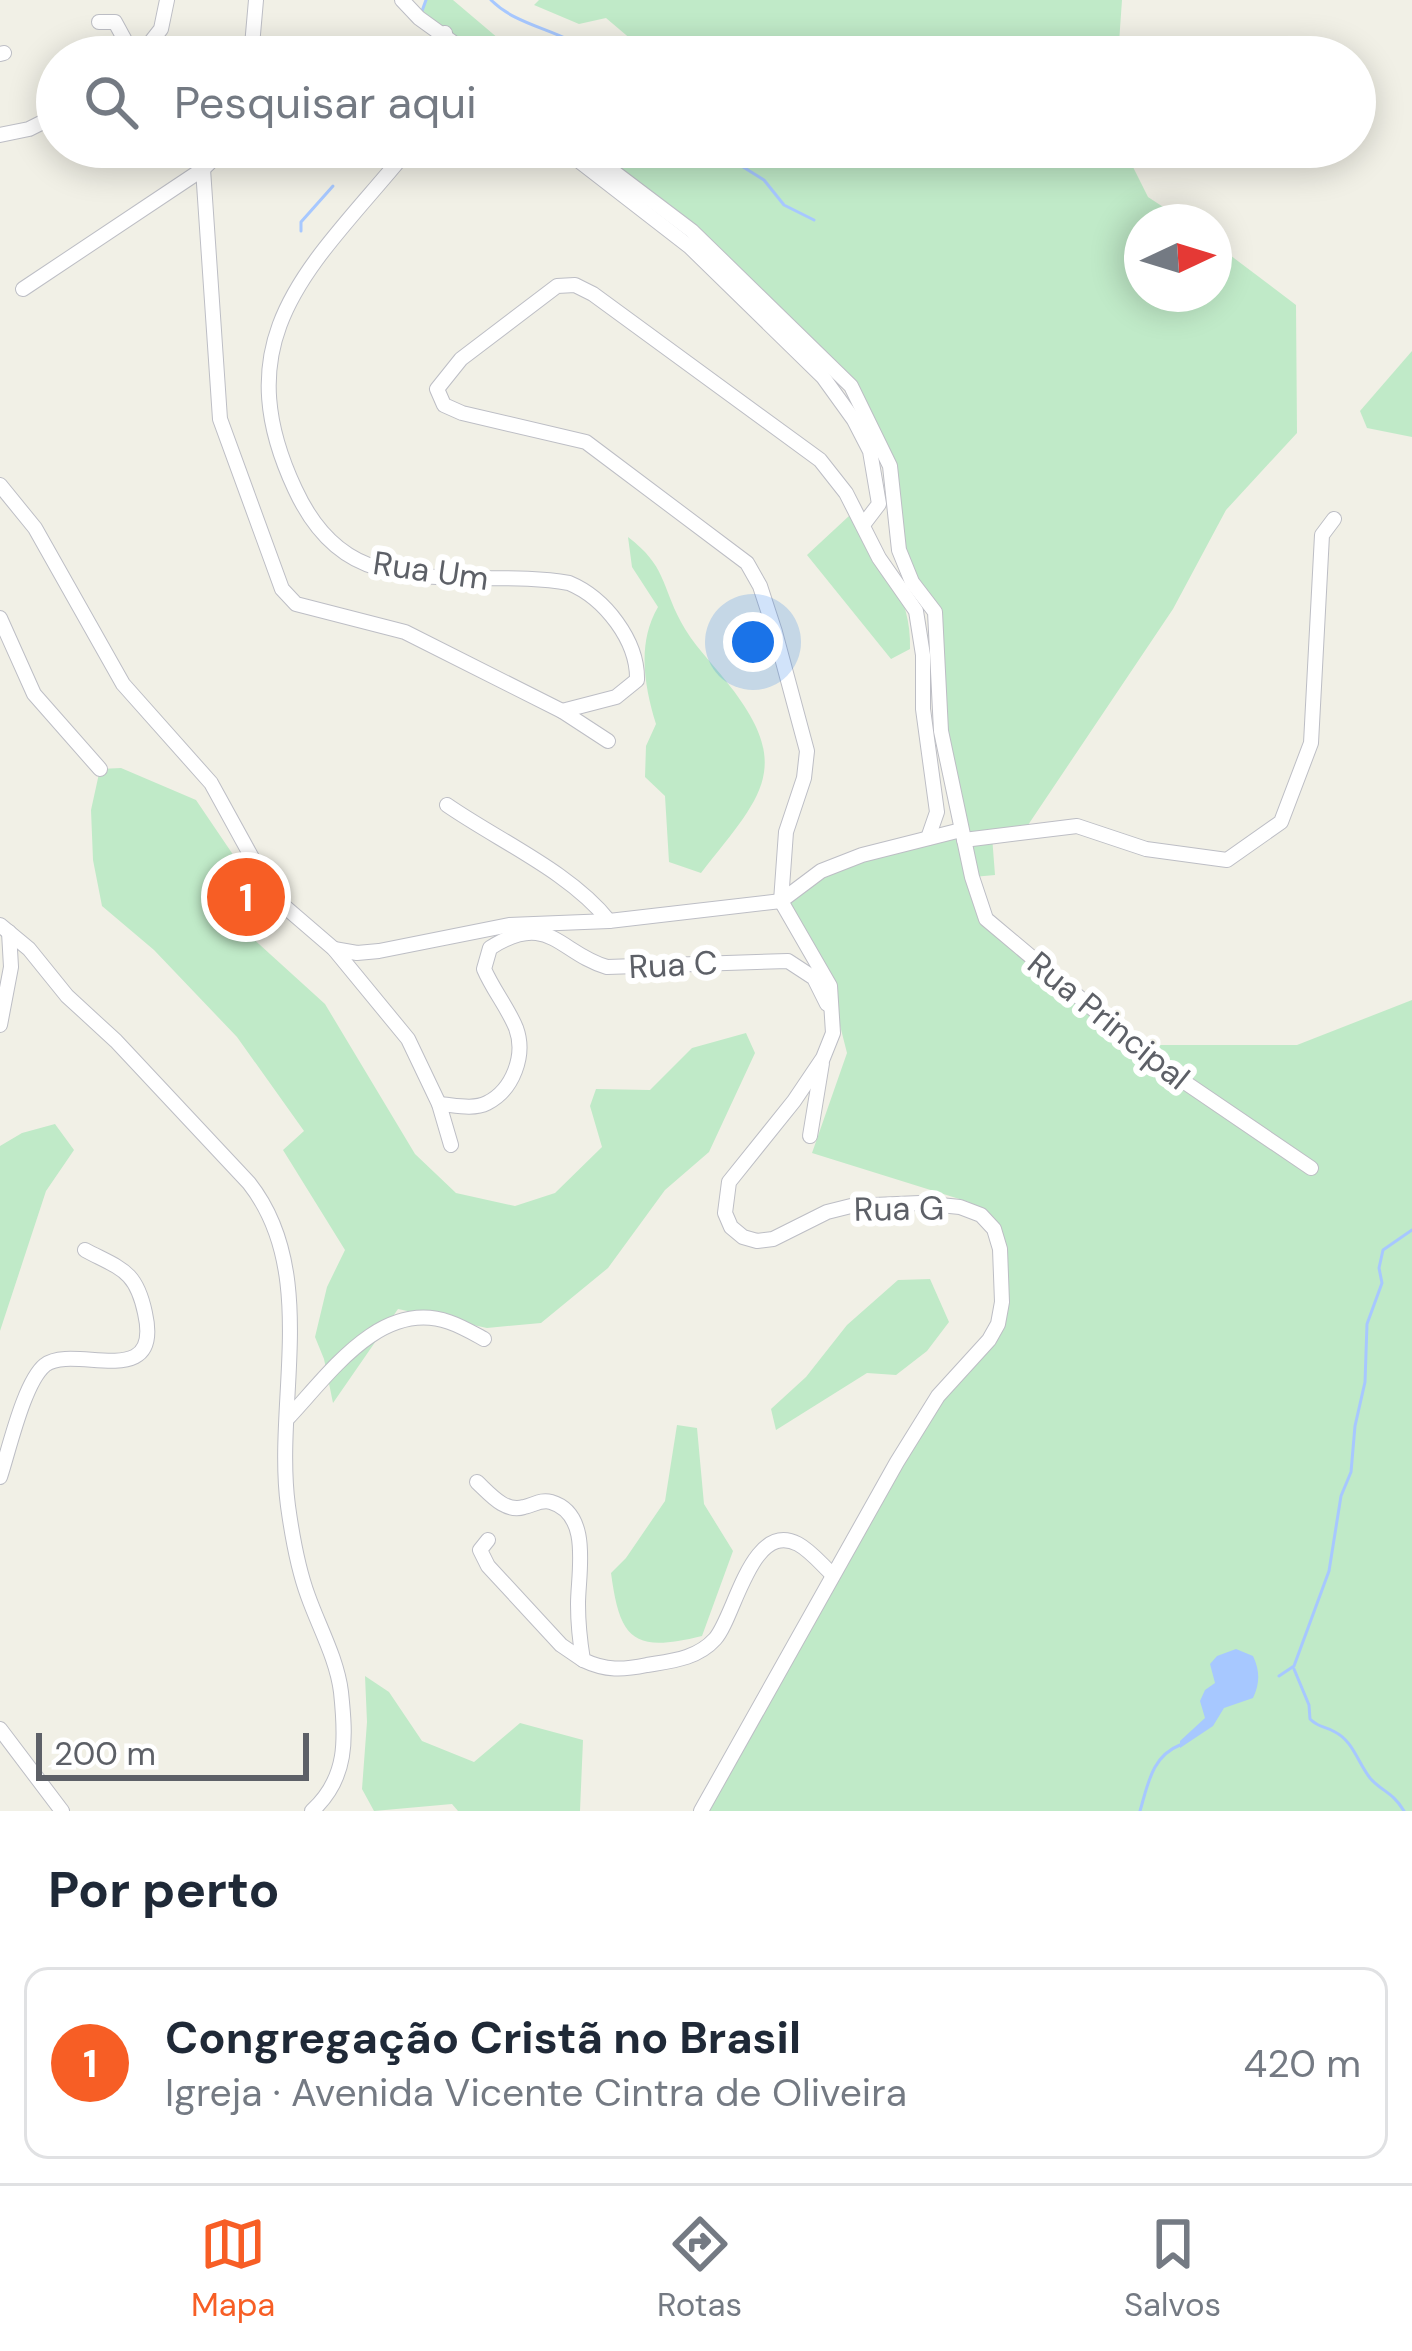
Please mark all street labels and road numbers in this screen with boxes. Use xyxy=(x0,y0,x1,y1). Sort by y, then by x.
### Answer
street label: Rua Um xyxy=(370,541,491,600)
street label: Rua C xyxy=(628,941,719,988)
street label: Rua Principal xyxy=(1019,942,1198,1099)
street label: Rua G xyxy=(854,1186,945,1231)

